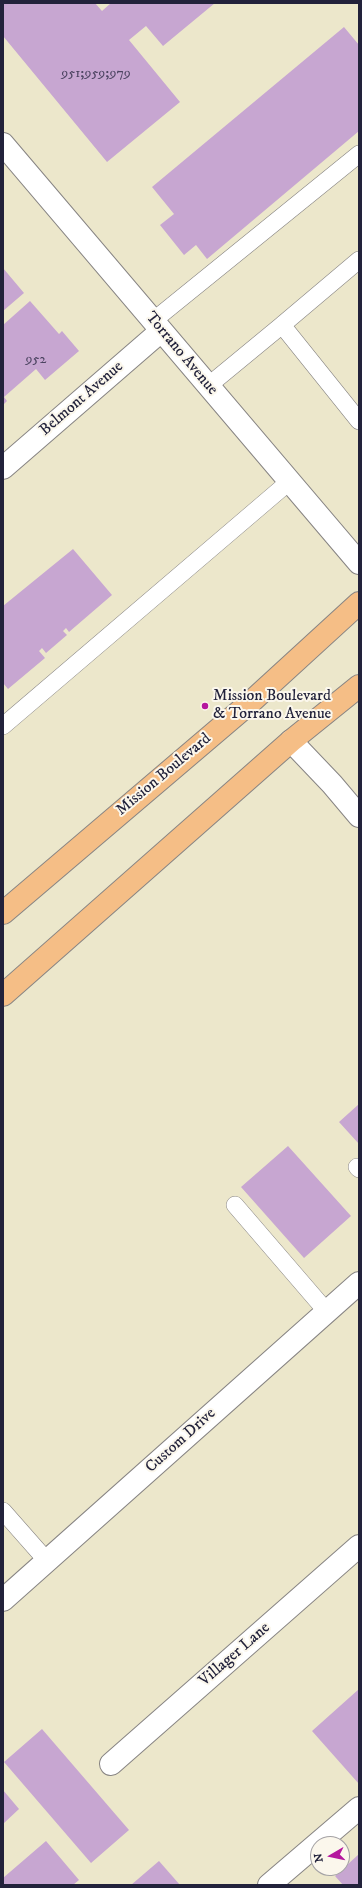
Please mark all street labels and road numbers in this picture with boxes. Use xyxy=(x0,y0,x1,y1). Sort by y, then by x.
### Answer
street label: Torrano Avenue xyxy=(141,309,221,399)
street label: Belmont Avenue xyxy=(36,358,128,440)
street label: Mission Boulevard xyxy=(113,730,215,820)
street label: Custom Drive xyxy=(142,1405,220,1477)
street label: Villager Lane xyxy=(196,1619,274,1691)

